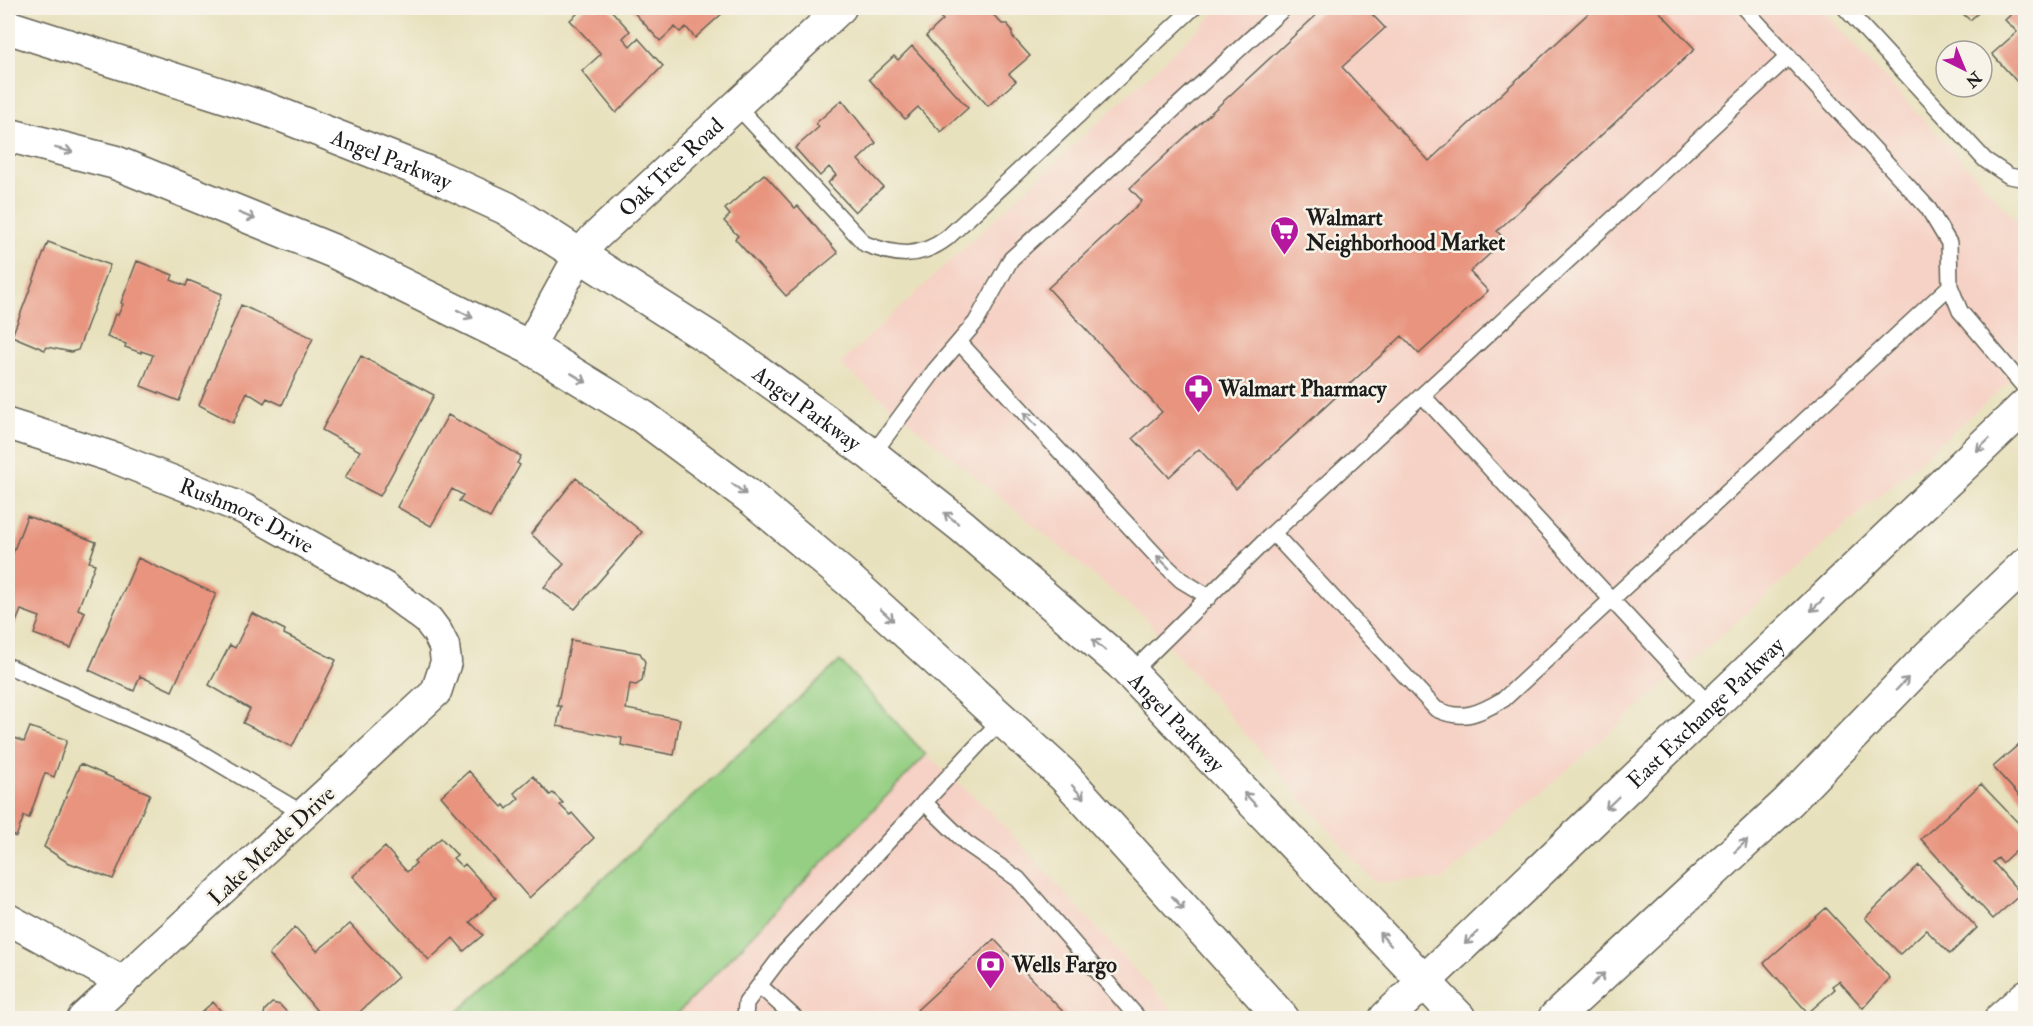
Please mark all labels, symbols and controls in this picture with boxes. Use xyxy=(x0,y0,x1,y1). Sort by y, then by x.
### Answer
north arrow xyxy=(1934,39,1994,99)
text: N xyxy=(1961,66,1986,92)
street label: Oak Tree Road xyxy=(613,112,730,223)
street label: Angel Parkway xyxy=(326,123,457,197)
one-way arrow xyxy=(54,144,73,156)
place label: Walmart Neighborhood Market xyxy=(1305,204,1506,258)
one-way arrow xyxy=(237,211,256,222)
supermarket icon: Walmart Neighborhood Market xyxy=(1269,214,1301,256)
one-way arrow xyxy=(456,309,474,321)
street label: Angel Parkway xyxy=(746,359,867,458)
one-way arrow xyxy=(570,372,587,384)
pharmacy icon: Walmart Pharmacy xyxy=(1182,372,1214,414)
place label: Walmart Pharmacy xyxy=(1218,375,1388,404)
one-way arrow xyxy=(1023,412,1037,427)
one-way arrow xyxy=(1976,438,1991,452)
street label: Rushmore Drive xyxy=(175,472,318,560)
one-way arrow xyxy=(730,482,746,495)
one-way arrow xyxy=(943,511,959,524)
one-way arrow xyxy=(1155,555,1170,570)
one-way arrow xyxy=(1809,598,1824,613)
one-way arrow xyxy=(880,608,895,622)
street label: East Exchange Parkway xyxy=(1621,631,1791,795)
one-way arrow xyxy=(1091,638,1107,651)
street label: Angel Parkway xyxy=(1122,666,1231,779)
one-way arrow xyxy=(1894,677,1908,692)
street label: Lake Meade Drive xyxy=(202,780,341,912)
one-way arrow xyxy=(1071,784,1085,799)
one-way arrow xyxy=(1243,791,1257,806)
one-way arrow xyxy=(1604,795,1619,810)
one-way arrow xyxy=(1733,839,1748,853)
one-way arrow xyxy=(1171,895,1185,910)
one-way arrow xyxy=(1464,931,1479,945)
one-way arrow xyxy=(1378,932,1392,947)
bank icon: Wells Fargo xyxy=(975,948,1007,990)
place label: Wells Fargo xyxy=(1011,951,1117,980)
one-way arrow xyxy=(1590,972,1605,986)

